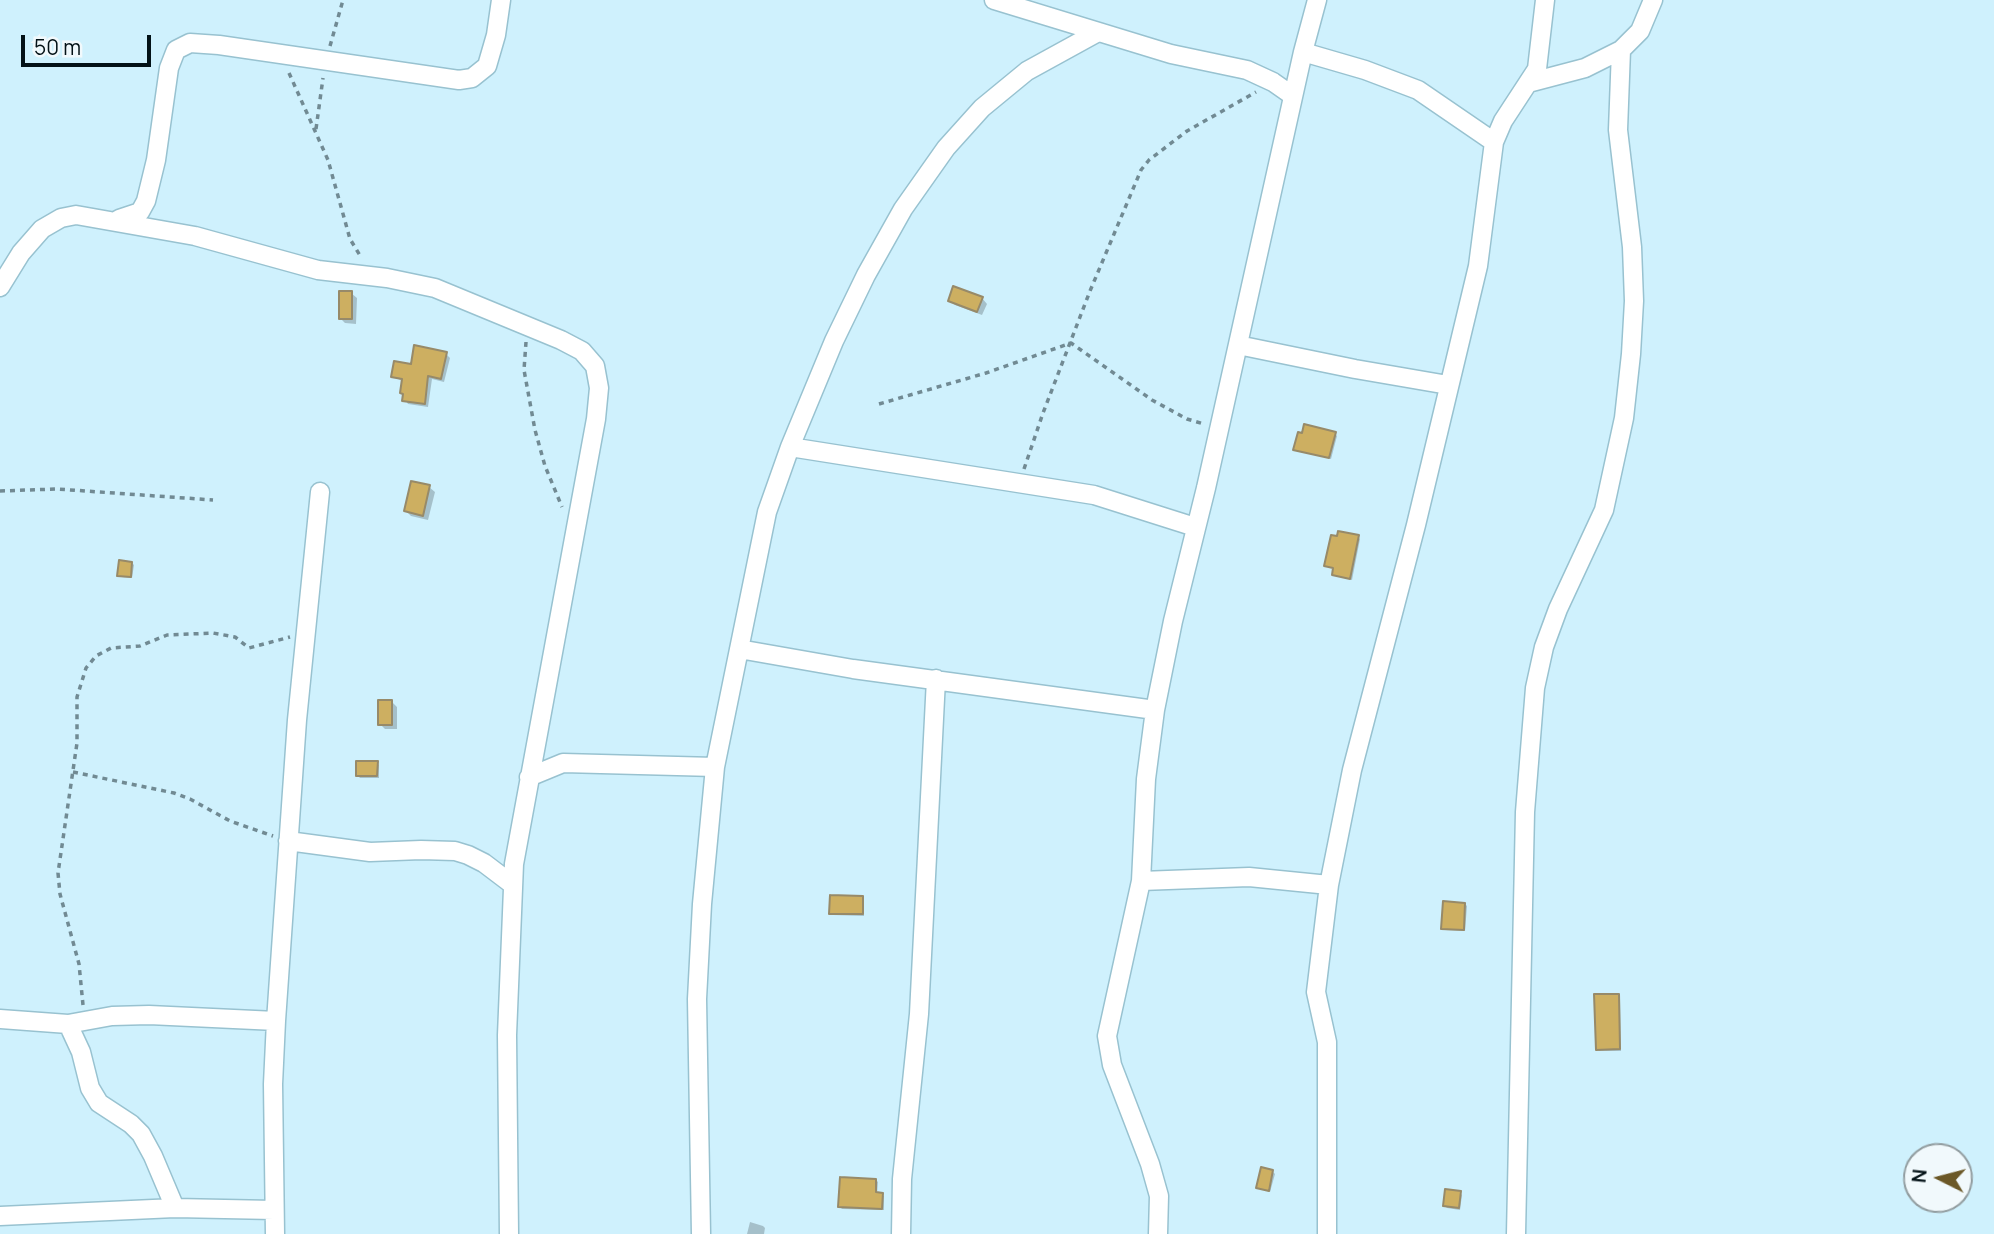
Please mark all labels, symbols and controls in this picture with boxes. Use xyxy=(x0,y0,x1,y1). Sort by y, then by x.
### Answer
scale bar xyxy=(24,21,154,65)
text: 50 m xyxy=(34,33,81,61)
north arrow xyxy=(1903,1143,1973,1213)
text: N xyxy=(1905,1168,1933,1184)

